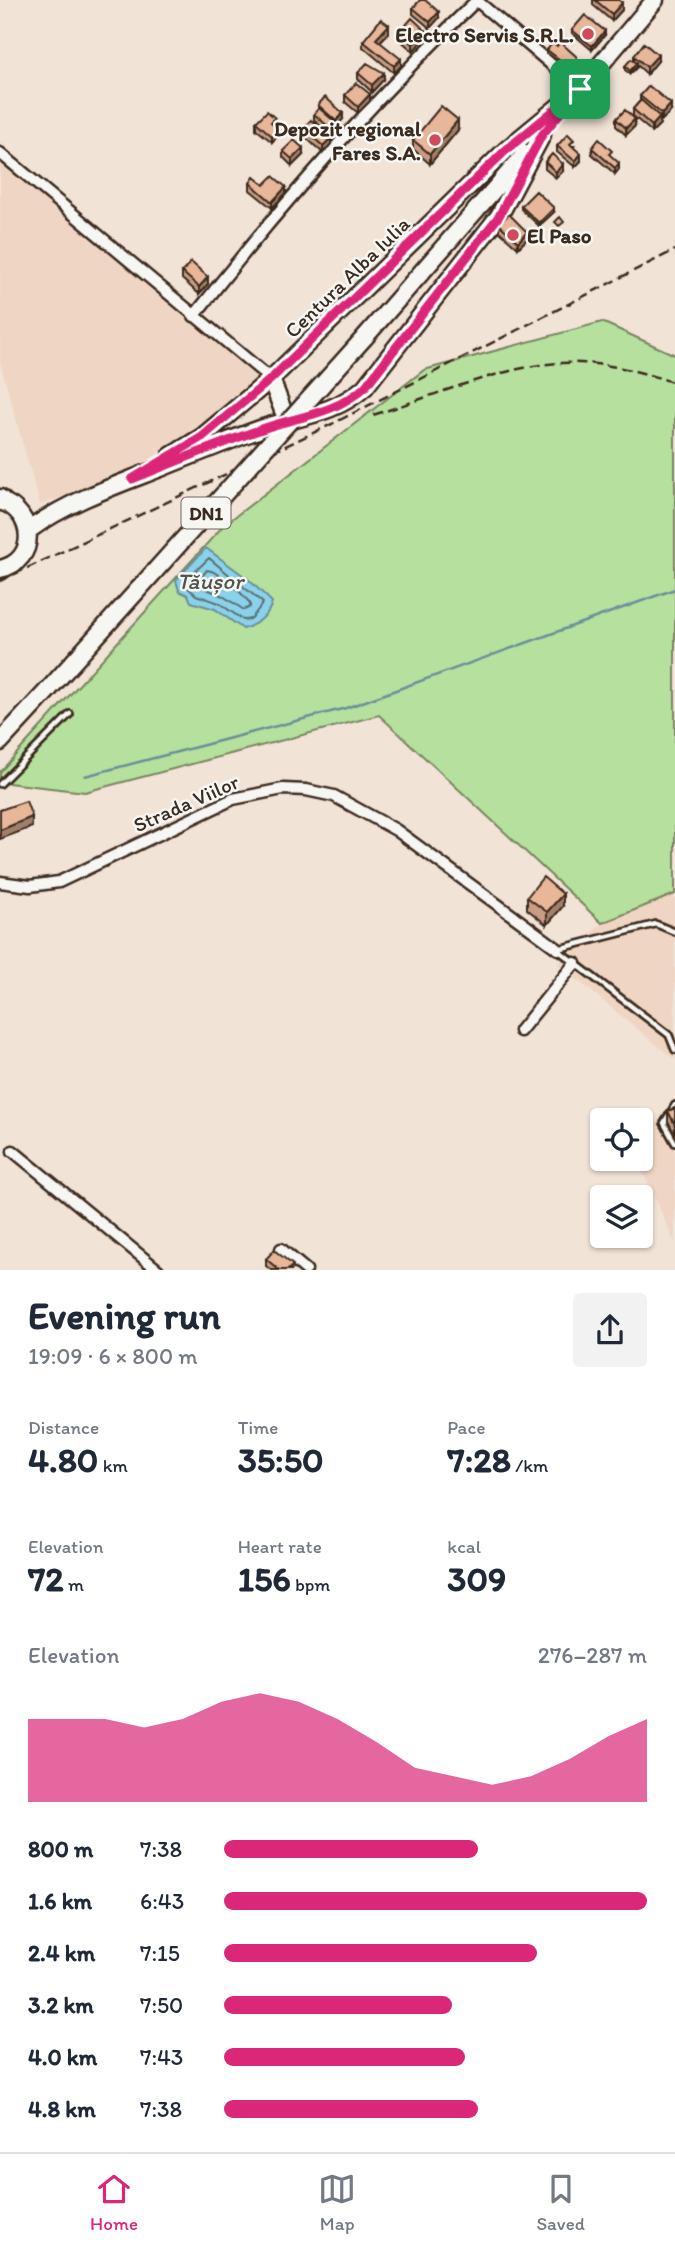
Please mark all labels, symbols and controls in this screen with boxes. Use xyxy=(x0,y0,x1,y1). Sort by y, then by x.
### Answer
place label: Electro Servis S.R.L. xyxy=(395,22,574,47)
marker: Electro Servis S.R.L. xyxy=(580,26,596,42)
pin xyxy=(550,59,610,119)
icon: arrive xyxy=(561,70,599,108)
place label: Depozit regional Fares S.A. xyxy=(274,116,422,165)
marker: Depozit regional Fares S.A. xyxy=(427,132,443,148)
street label: Centura Alba Iulia xyxy=(279,211,415,343)
place label: El Paso xyxy=(527,223,592,248)
marker: El Paso xyxy=(505,227,521,243)
road number: DN1 xyxy=(182,498,230,528)
water label: Tăușor xyxy=(177,567,246,595)
street label: Strada Viilor xyxy=(129,769,243,837)
map controls xyxy=(590,1108,653,1248)
button: locate xyxy=(590,1108,653,1171)
button: layers xyxy=(590,1185,653,1248)
text: Evening run xyxy=(28,1293,221,1339)
button: share xyxy=(573,1293,647,1367)
text: 19:09 · 6 × 800 m xyxy=(28,1342,198,1370)
text: Distance xyxy=(28,1416,99,1439)
text: Time xyxy=(238,1416,278,1439)
text: Pace xyxy=(447,1416,485,1439)
text: 4.80 xyxy=(28,1439,98,1481)
text: 35:50 xyxy=(238,1439,324,1481)
text: 7:28 xyxy=(447,1439,511,1481)
text: km xyxy=(98,1454,128,1477)
text: /km xyxy=(511,1454,548,1477)
text: Elevation xyxy=(28,1535,104,1558)
text: Heart rate xyxy=(238,1535,322,1558)
text: kcal xyxy=(447,1535,481,1558)
text: 72 xyxy=(28,1558,64,1600)
text: 156 xyxy=(238,1558,291,1600)
text: 309 xyxy=(447,1558,506,1600)
text: m xyxy=(64,1573,84,1596)
text: bpm xyxy=(291,1573,330,1596)
text: Elevation xyxy=(28,1641,119,1669)
text: 276–287 m xyxy=(538,1641,647,1669)
text: 800 m xyxy=(28,1835,93,1863)
text: 7:38 xyxy=(140,1835,182,1863)
text: 1.6 km xyxy=(28,1887,92,1915)
text: 6:43 xyxy=(140,1887,184,1915)
text: 2.4 km xyxy=(28,1939,95,1967)
text: 7:15 xyxy=(140,1939,180,1967)
text: 3.2 km xyxy=(28,1991,94,2019)
text: 7:50 xyxy=(140,1991,183,2019)
text: 4.0 km xyxy=(28,2043,97,2071)
text: 7:43 xyxy=(140,2043,183,2071)
text: 4.8 km xyxy=(28,2095,96,2123)
text: 7:38 xyxy=(140,2095,182,2123)
tab: Home xyxy=(90,2170,138,2235)
tab: Map xyxy=(318,2170,356,2235)
tab: Saved xyxy=(536,2170,585,2235)

